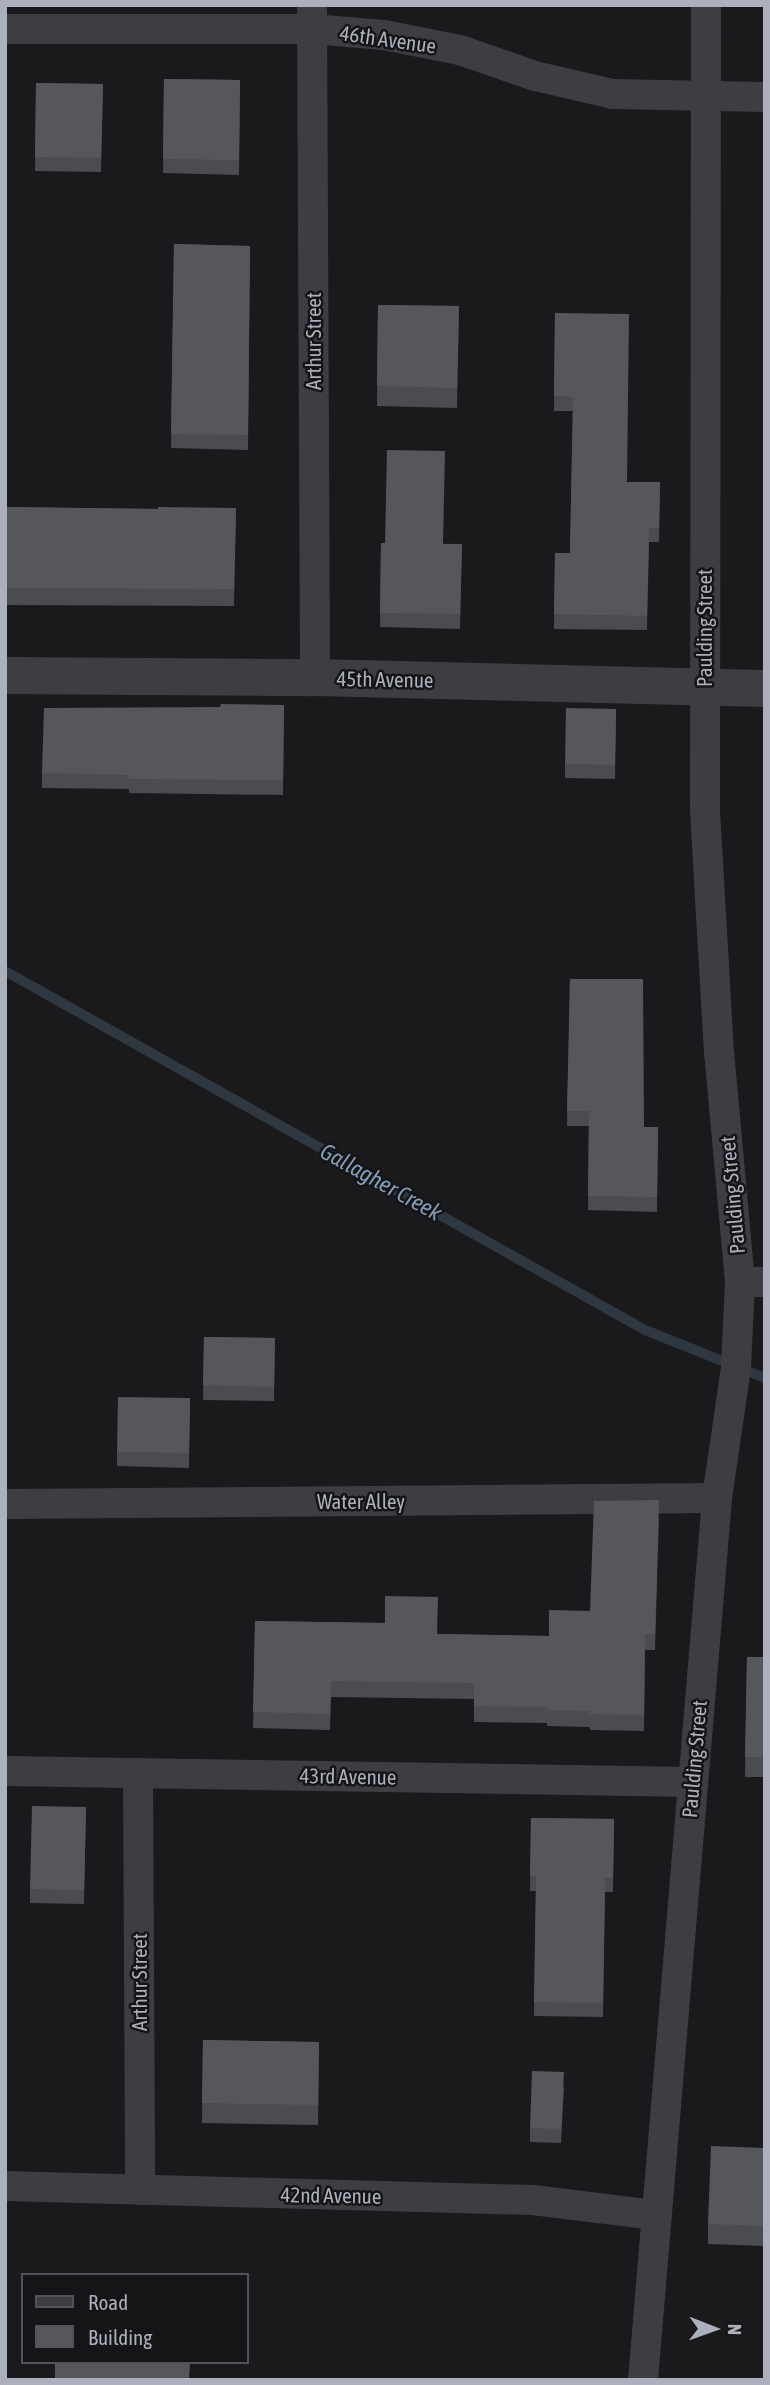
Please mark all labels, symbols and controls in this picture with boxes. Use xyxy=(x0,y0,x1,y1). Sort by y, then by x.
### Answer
street label: 46th Avenue xyxy=(338,20,438,58)
street label: Arthur Street xyxy=(300,292,326,390)
street label: Paulding Street xyxy=(691,569,717,687)
street label: 45th Avenue xyxy=(336,666,434,692)
street label: Paulding Street xyxy=(714,1135,750,1255)
water label: Gallagher Creek xyxy=(315,1137,447,1227)
street label: Water Alley xyxy=(317,1488,405,1514)
street label: Paulding Street xyxy=(676,1699,712,1819)
street label: 43rd Avenue xyxy=(299,1763,397,1789)
street label: Arthur Street xyxy=(126,1933,152,2031)
street label: 42nd Avenue xyxy=(280,2182,382,2208)
legend xyxy=(21,2273,248,2364)
text: Road xyxy=(88,2290,128,2314)
north arrow xyxy=(679,2294,749,2364)
text: N xyxy=(724,2324,746,2335)
text: Building xyxy=(88,2325,152,2349)

